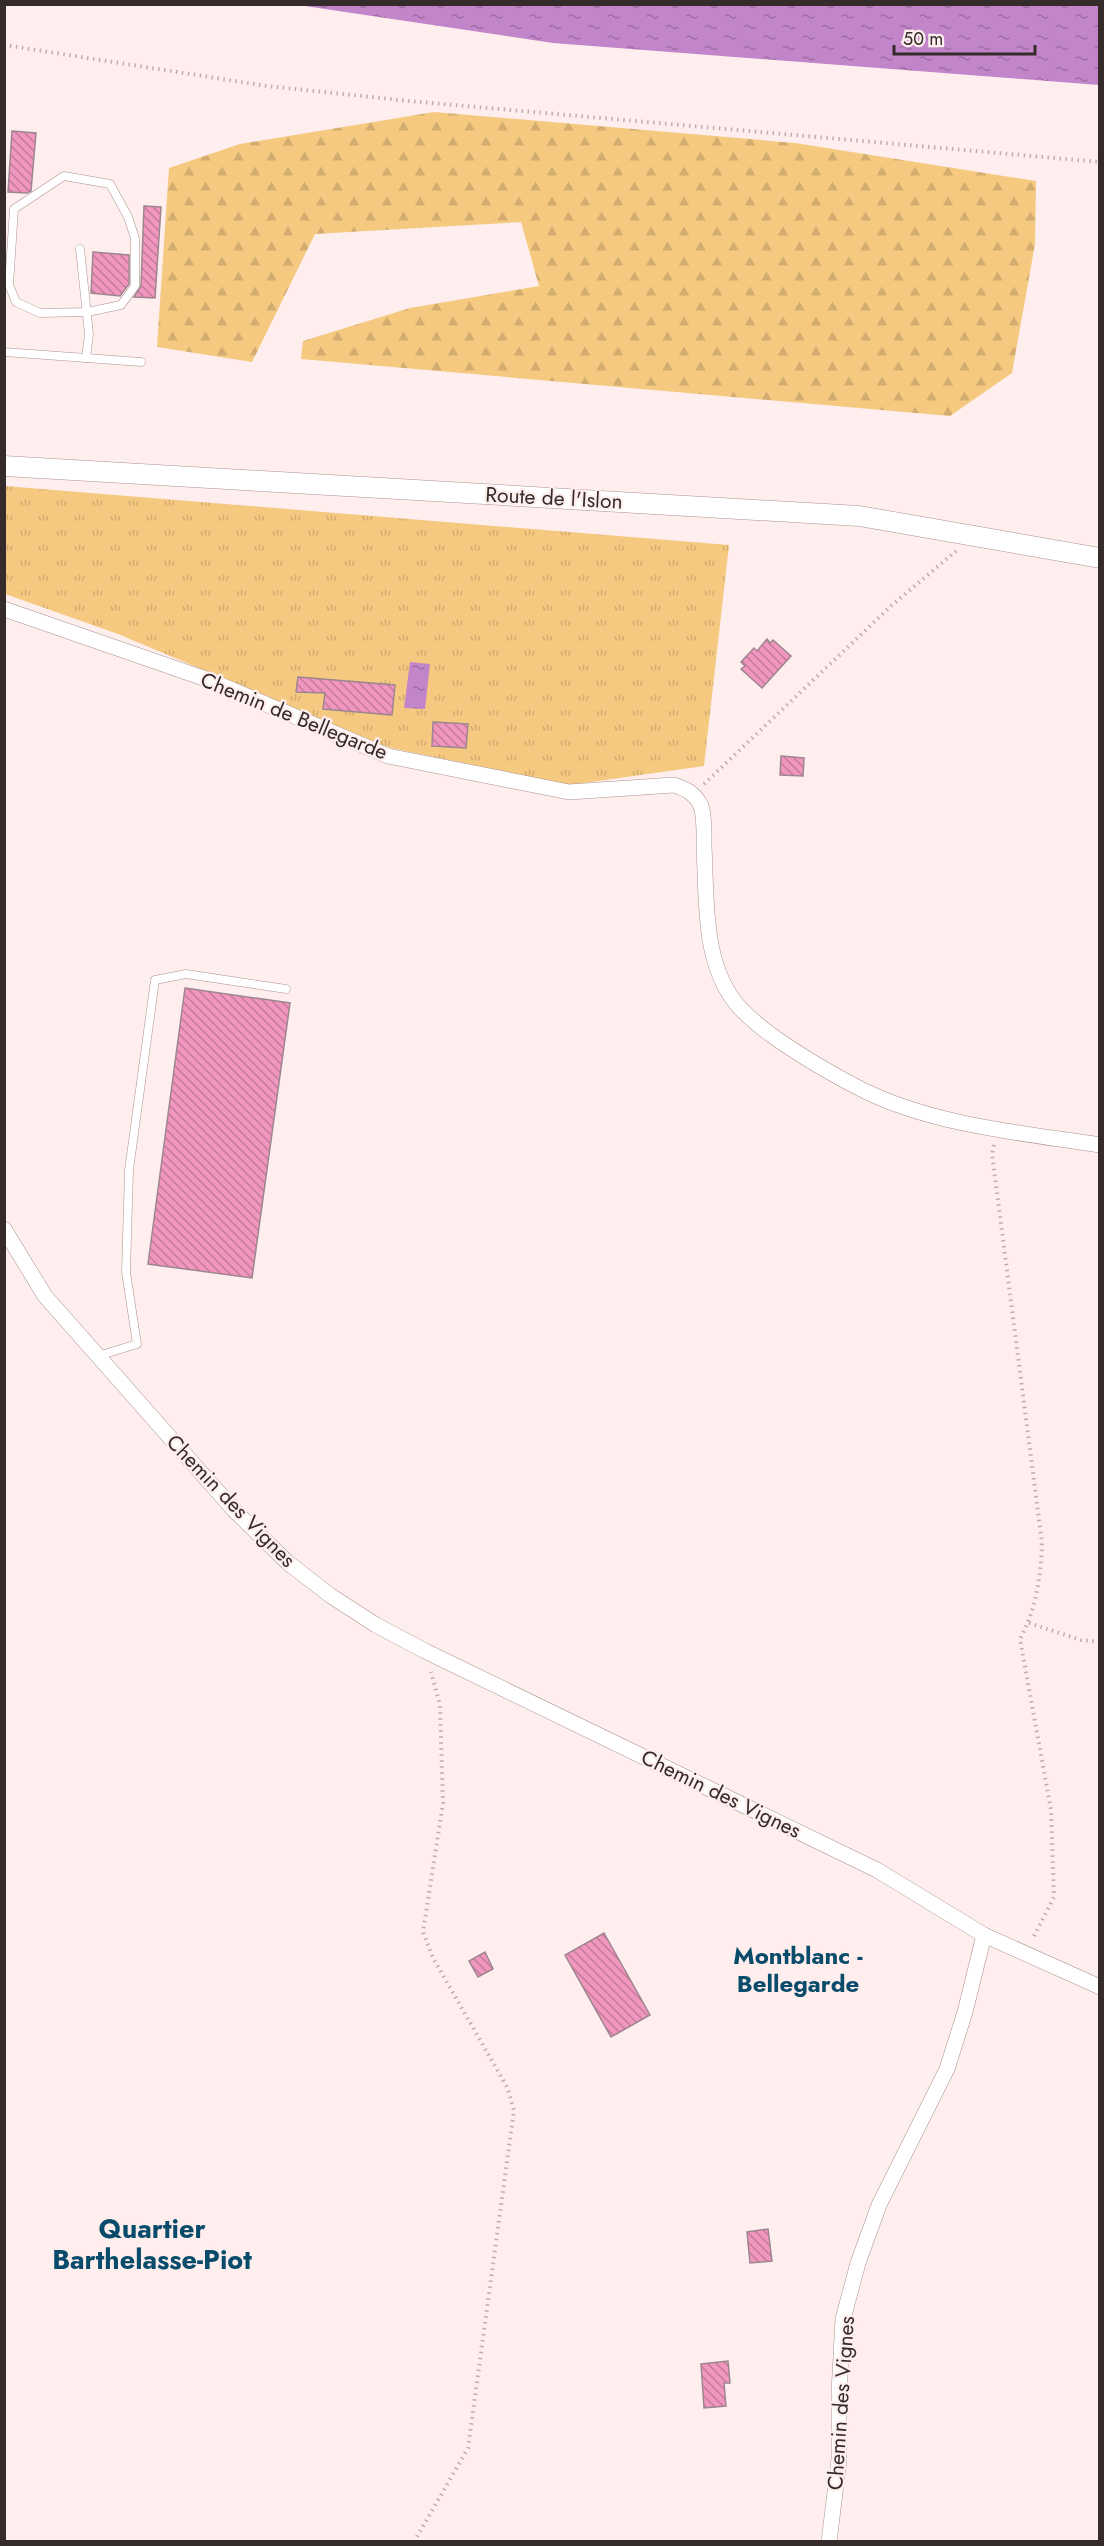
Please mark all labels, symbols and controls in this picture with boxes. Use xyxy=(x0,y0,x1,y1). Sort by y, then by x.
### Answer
scale bar xyxy=(894,18,1035,56)
text: 50 m xyxy=(903,26,943,52)
street label: Route de l'Islon xyxy=(485,479,623,517)
street label: Chemin de Bellegarde xyxy=(196,665,392,767)
street label: Chemin des Vignes xyxy=(160,1428,302,1574)
street label: Chemin des Vignes xyxy=(636,1742,806,1846)
district label: Montblanc - Bellegarde xyxy=(733,1938,863,2001)
district label: Quartier Barthelasse-Piot xyxy=(52,2209,252,2279)
street label: Chemin des Vignes xyxy=(820,2315,862,2491)

